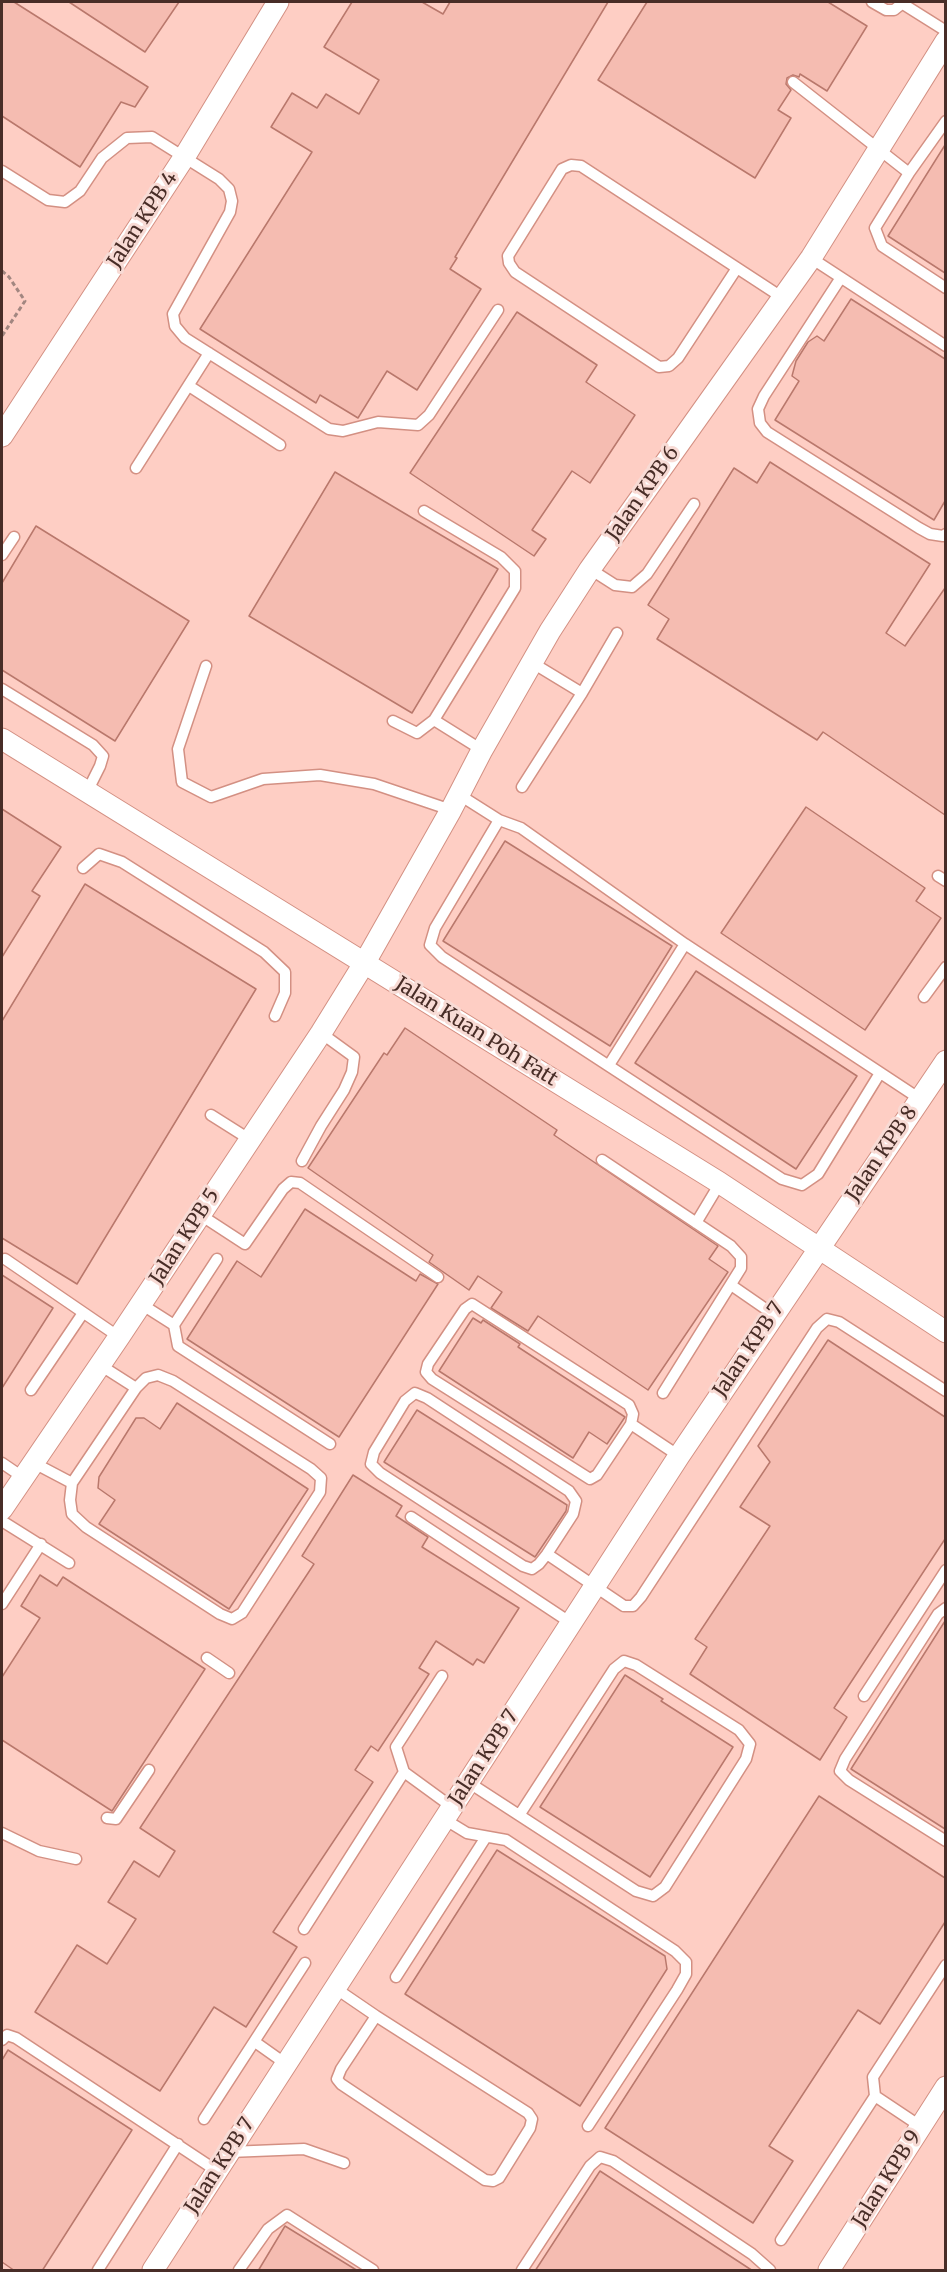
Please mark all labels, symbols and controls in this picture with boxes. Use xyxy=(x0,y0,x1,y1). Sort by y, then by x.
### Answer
street label: Jalan KPB 4 xyxy=(103,167,183,273)
street label: Jalan KPB 6 xyxy=(602,442,684,546)
street label: Jalan Kuan Poh Fatt xyxy=(390,972,562,1092)
street label: Jalan KPB 8 xyxy=(841,1102,923,1206)
street label: Jalan KPB 5 xyxy=(145,1185,225,1289)
street label: Jalan KPB 7 xyxy=(709,1298,789,1402)
street label: Jalan KPB 7 xyxy=(444,1706,524,1810)
street label: Jalan KPB 7 xyxy=(180,2114,260,2218)
street label: Jalan KPB 9 xyxy=(848,2126,926,2232)

